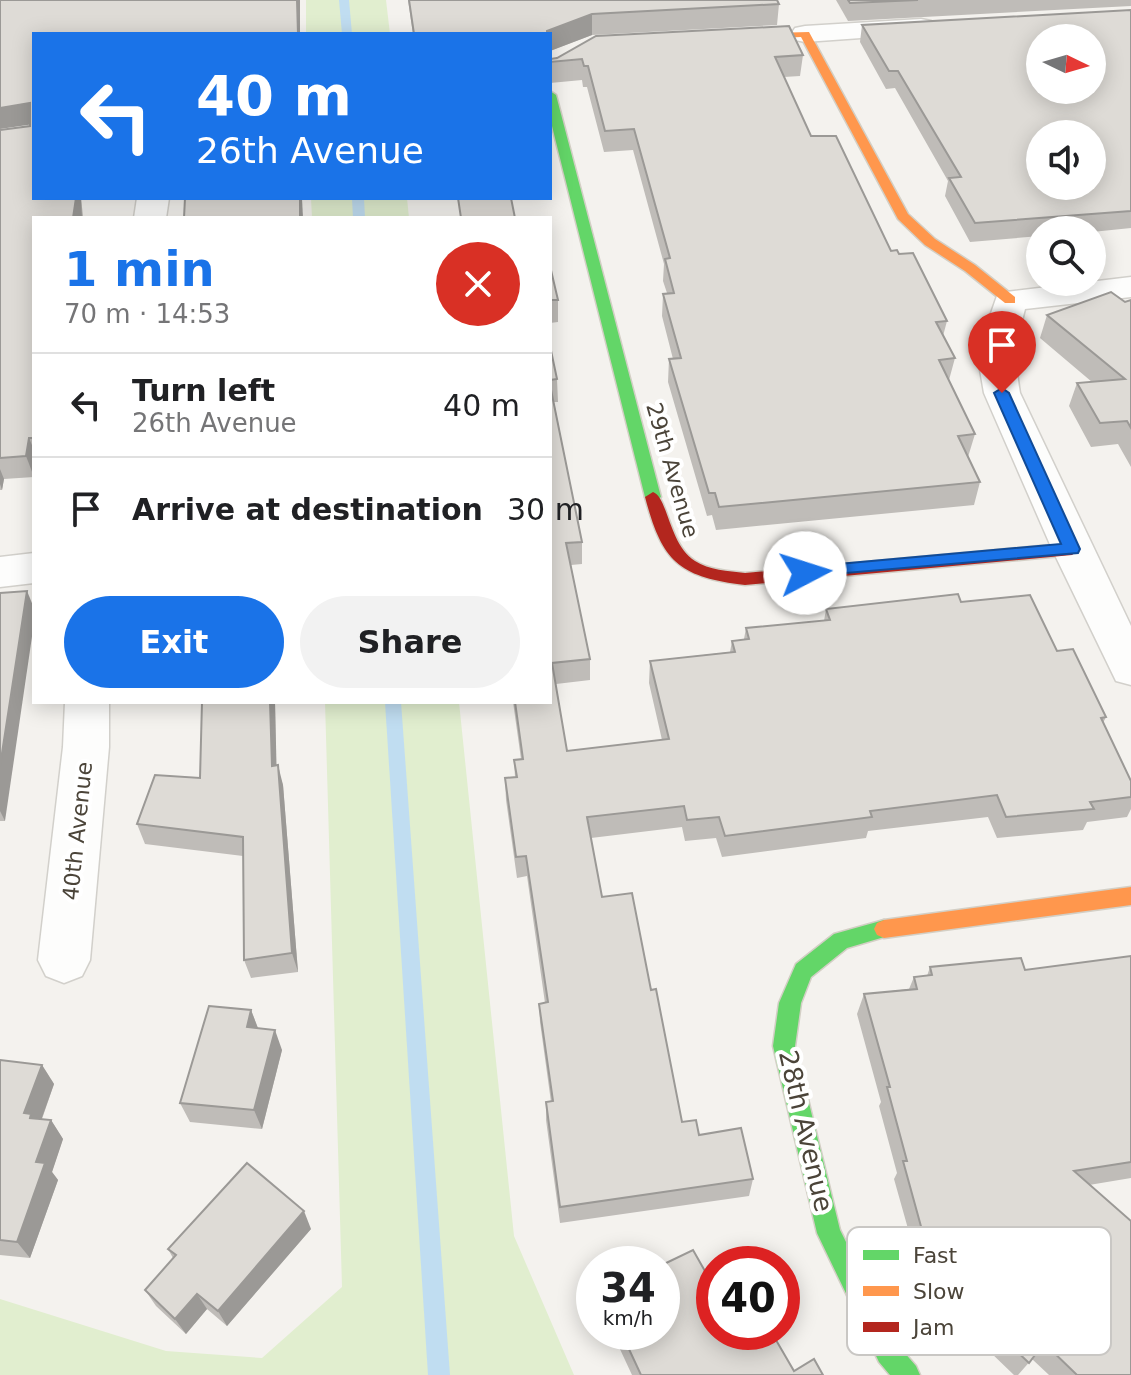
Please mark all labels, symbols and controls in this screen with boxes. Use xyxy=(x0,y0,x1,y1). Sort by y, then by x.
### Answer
north arrow xyxy=(1026,24,1106,104)
map controls xyxy=(1026,24,1106,296)
text: 40 m xyxy=(196,63,352,128)
icon: left xyxy=(64,64,168,168)
button: sound xyxy=(1026,120,1106,200)
text: 26th Avenue xyxy=(196,130,424,171)
button: search xyxy=(1026,216,1106,296)
text: 1 min xyxy=(64,241,215,297)
button: close xyxy=(436,242,520,326)
text: 70 m · 14:53 xyxy=(64,299,230,329)
pin xyxy=(968,311,1036,393)
icon: arrive xyxy=(980,323,1024,367)
text: Turn left xyxy=(132,373,275,408)
icon: left xyxy=(64,383,108,427)
text: 40 m xyxy=(443,388,520,423)
street label: 29th Avenue xyxy=(641,400,704,541)
text: 26th Avenue xyxy=(132,408,297,438)
icon: arrive xyxy=(64,487,108,531)
text: Arrive at destination xyxy=(132,492,483,527)
text: 30 m xyxy=(507,492,584,527)
position arrow xyxy=(763,531,847,615)
button: Exit xyxy=(64,596,284,688)
button: Share xyxy=(300,596,520,688)
street label: 40th Avenue xyxy=(58,760,97,902)
street label: 28th Avenue xyxy=(773,1047,839,1215)
legend xyxy=(847,1227,1111,1355)
text: Fast xyxy=(913,1243,958,1268)
speed limit sign: 40 xyxy=(696,1246,800,1350)
text: 34 xyxy=(600,1265,656,1311)
text: Slow xyxy=(913,1279,965,1304)
text: km/h xyxy=(603,1306,653,1330)
text: Jam xyxy=(911,1315,954,1340)

